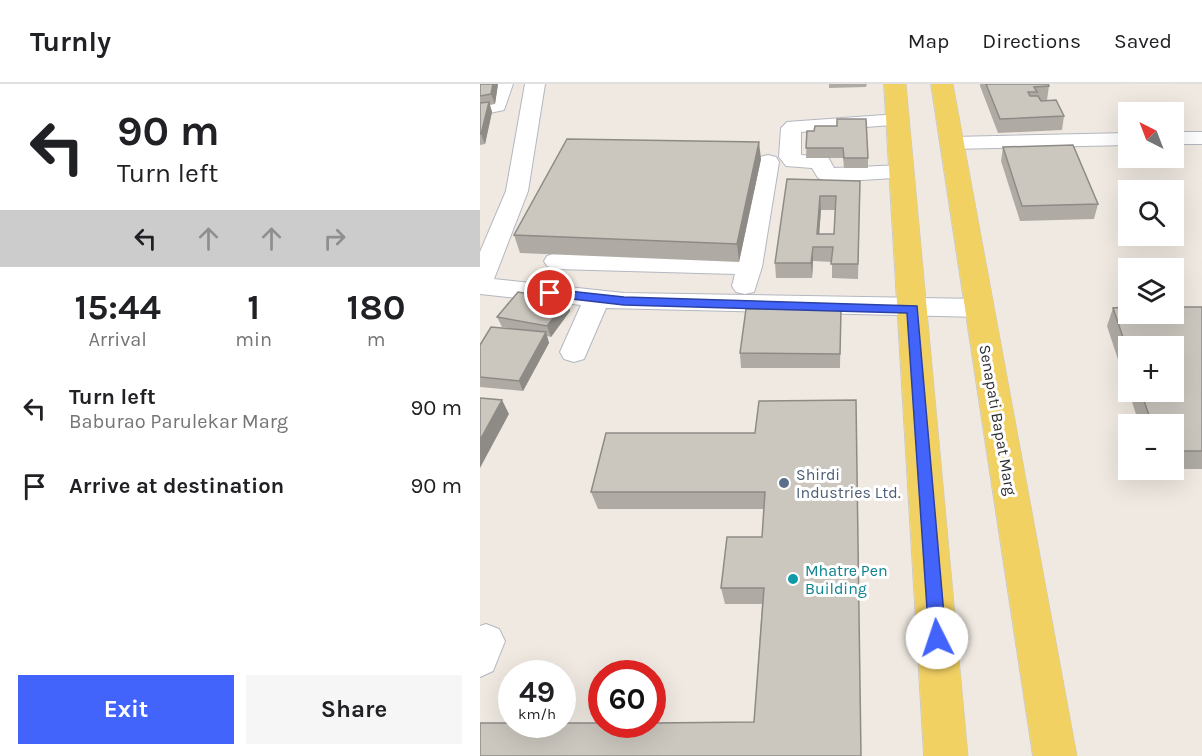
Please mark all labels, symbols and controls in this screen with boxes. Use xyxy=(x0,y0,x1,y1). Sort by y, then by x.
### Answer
text: Turnly xyxy=(30,25,111,58)
text: Map xyxy=(908,29,949,53)
text: Directions xyxy=(982,29,1081,53)
text: Saved xyxy=(1114,29,1172,53)
north arrow xyxy=(1118,102,1184,168)
map controls xyxy=(1118,102,1184,480)
text: 90 m xyxy=(117,106,220,156)
icon: left xyxy=(18,108,96,186)
text: Turn left xyxy=(117,157,218,189)
button: search xyxy=(1118,180,1184,246)
icon: left xyxy=(129,222,162,255)
icon: ahead xyxy=(192,222,225,255)
icon: ahead xyxy=(255,222,288,255)
icon: right xyxy=(318,222,351,255)
button: layers xyxy=(1118,258,1184,324)
pin xyxy=(524,267,575,318)
icon: arrive xyxy=(533,276,566,309)
text: 15:44 xyxy=(75,286,161,328)
text: 1 xyxy=(247,286,260,328)
text: 180 xyxy=(347,286,405,328)
text: Arrival xyxy=(88,328,147,351)
text: min xyxy=(235,328,272,351)
text: m xyxy=(367,328,385,351)
button: + xyxy=(1118,336,1184,402)
street label: Senapati Bapat Marg xyxy=(975,343,1021,497)
text: Turn left xyxy=(69,384,156,410)
icon: left xyxy=(18,392,51,425)
text: 90 m xyxy=(410,395,462,421)
text: Baburao Parulekar Marg xyxy=(69,410,288,433)
button: − xyxy=(1118,414,1184,480)
place label: Shirdi Industries Ltd. xyxy=(796,465,901,502)
icon: arrive xyxy=(18,470,51,503)
text: Arrive at destination xyxy=(69,473,284,499)
text: 90 m xyxy=(410,473,462,499)
marker: Shirdi Industries Ltd. xyxy=(777,476,791,490)
place label: Mhatre Pen Building xyxy=(805,561,888,598)
marker: Mhatre Pen Building xyxy=(786,572,800,586)
position arrow xyxy=(905,606,969,670)
speed limit sign: 60 xyxy=(588,660,666,738)
text: 49 xyxy=(519,674,555,710)
button: Exit xyxy=(18,675,234,744)
button: Share xyxy=(246,675,462,744)
text: km/h xyxy=(518,705,556,723)

